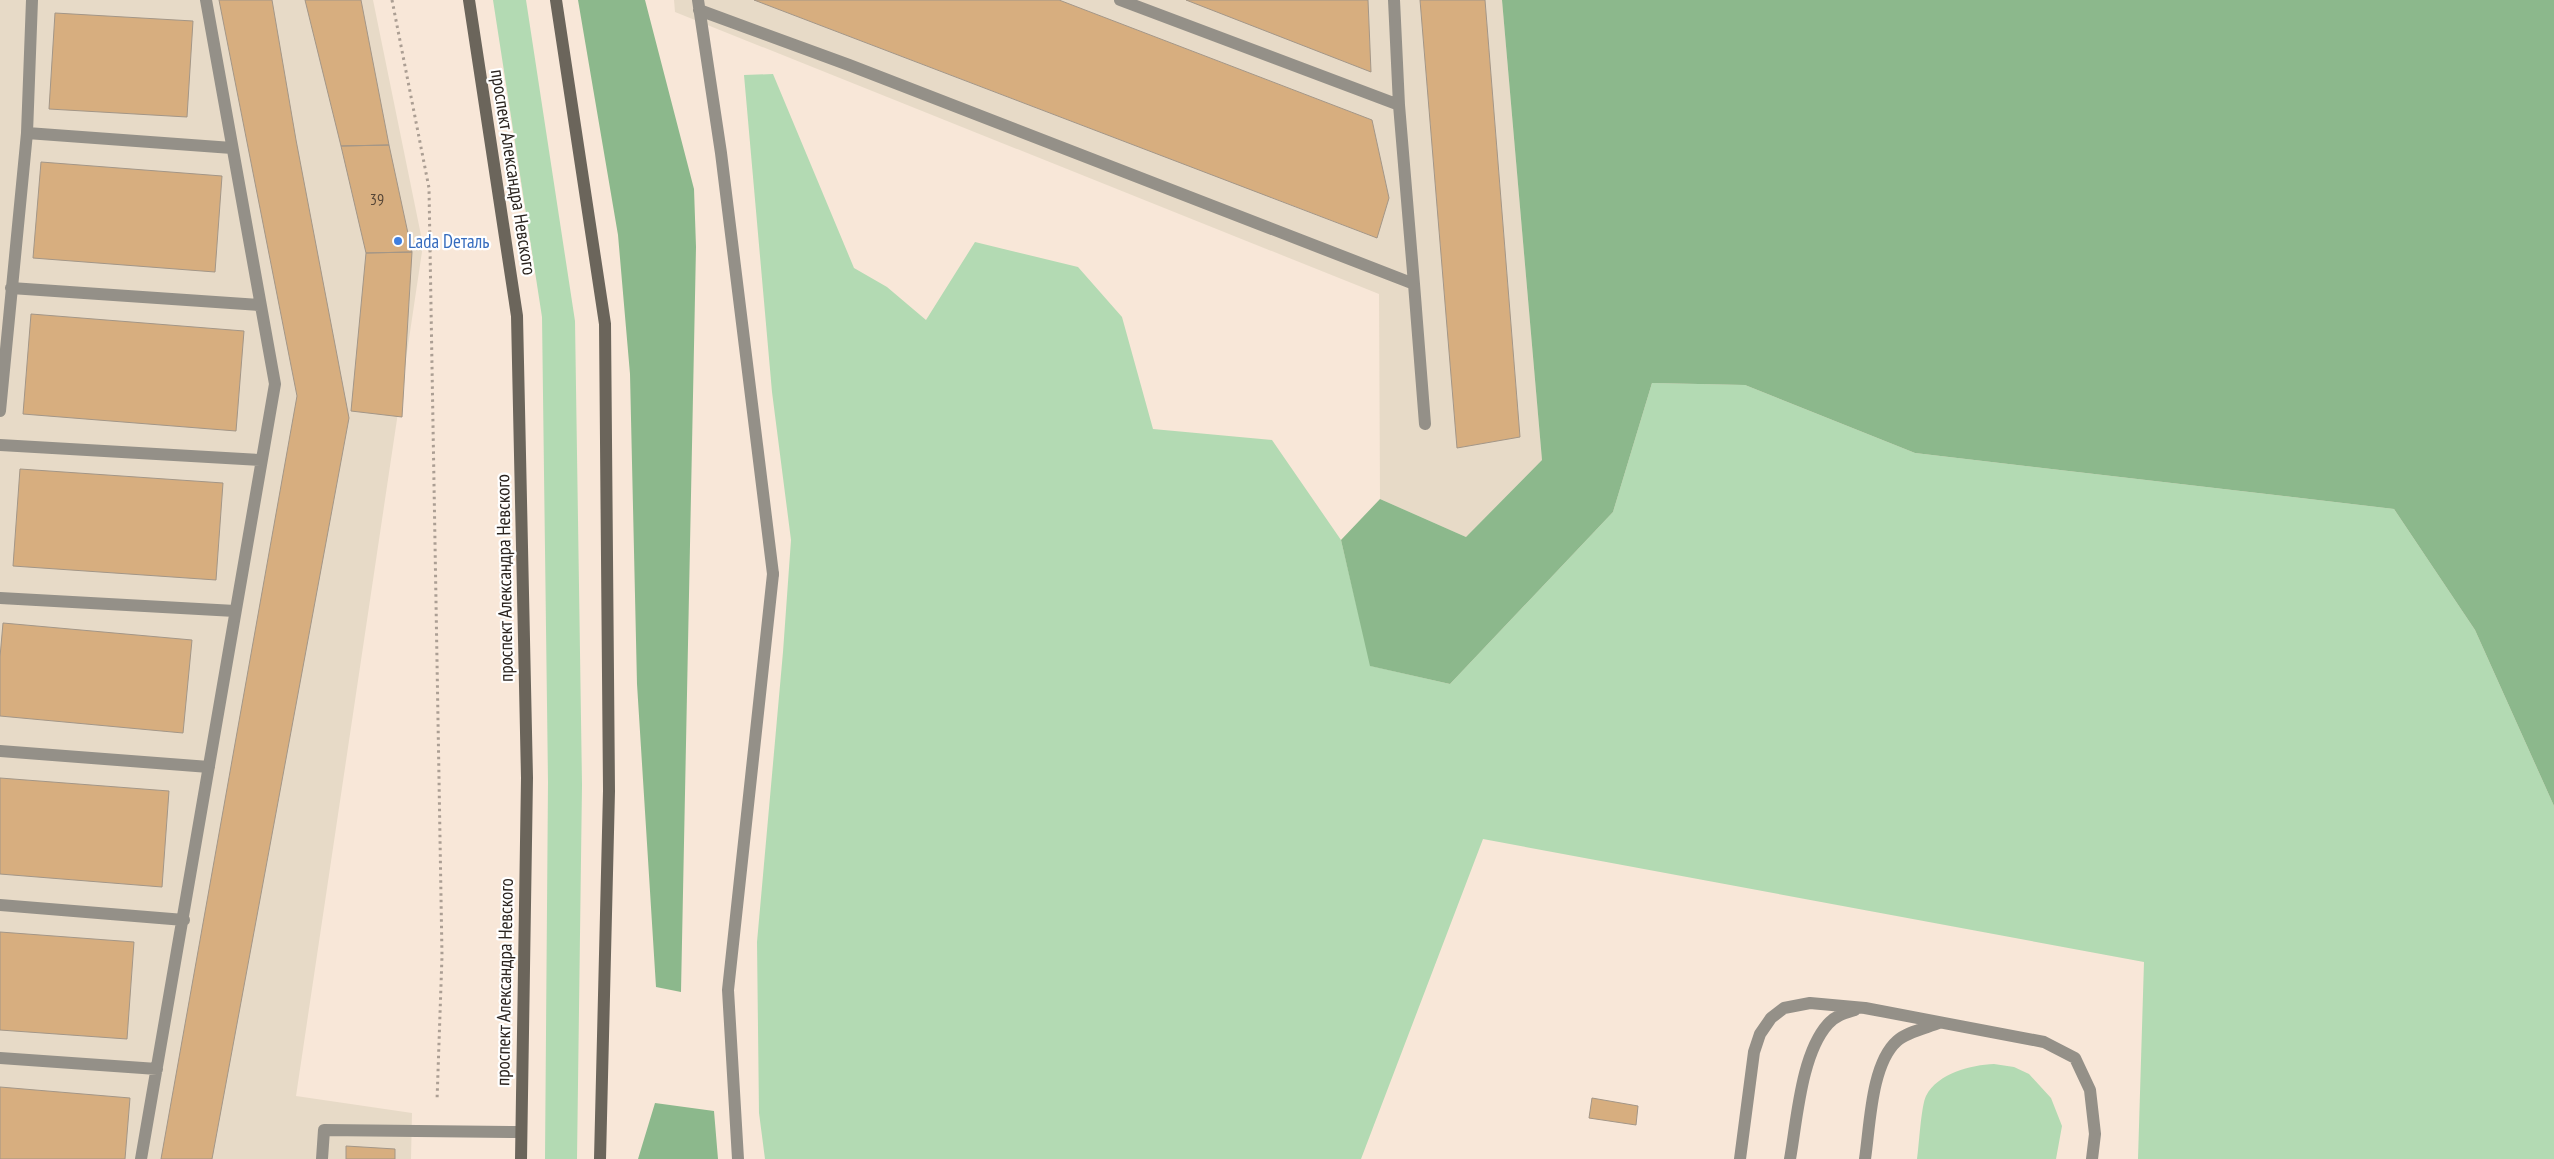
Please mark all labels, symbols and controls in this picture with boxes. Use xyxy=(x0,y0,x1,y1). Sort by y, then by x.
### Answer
street label: проспект Александра Невского xyxy=(486,67,542,277)
house number: 39 xyxy=(370,189,384,209)
place label: Lada Dеталь xyxy=(408,229,489,253)
marker: Lada Dеталь xyxy=(392,235,404,247)
street label: проспект Александра Невского xyxy=(490,474,518,682)
street label: проспект Александра Невского xyxy=(490,878,518,1086)

